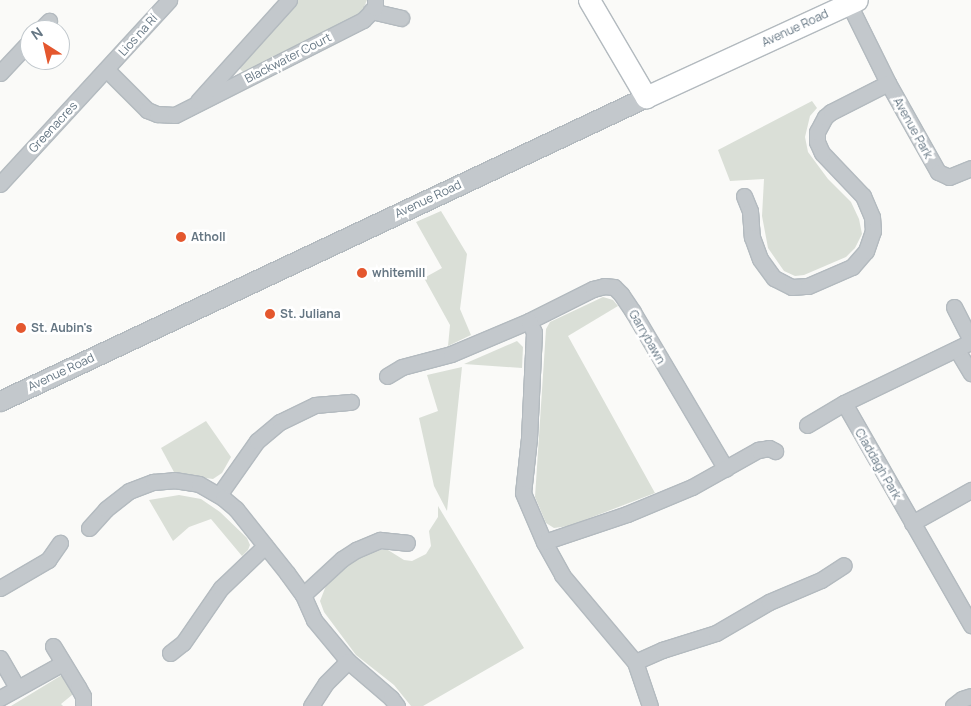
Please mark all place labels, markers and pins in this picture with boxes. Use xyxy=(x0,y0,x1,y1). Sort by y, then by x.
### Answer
place label: Atholl xyxy=(191,230,226,244)
marker: Atholl xyxy=(175,231,187,243)
place label: whitemill xyxy=(372,266,425,280)
marker: whitemill xyxy=(356,267,368,279)
place label: St. Juliana xyxy=(280,307,341,321)
marker: St. Juliana xyxy=(264,308,276,320)
place label: St. Aubin's xyxy=(31,321,92,335)
marker: St. Aubin's xyxy=(15,322,27,334)

